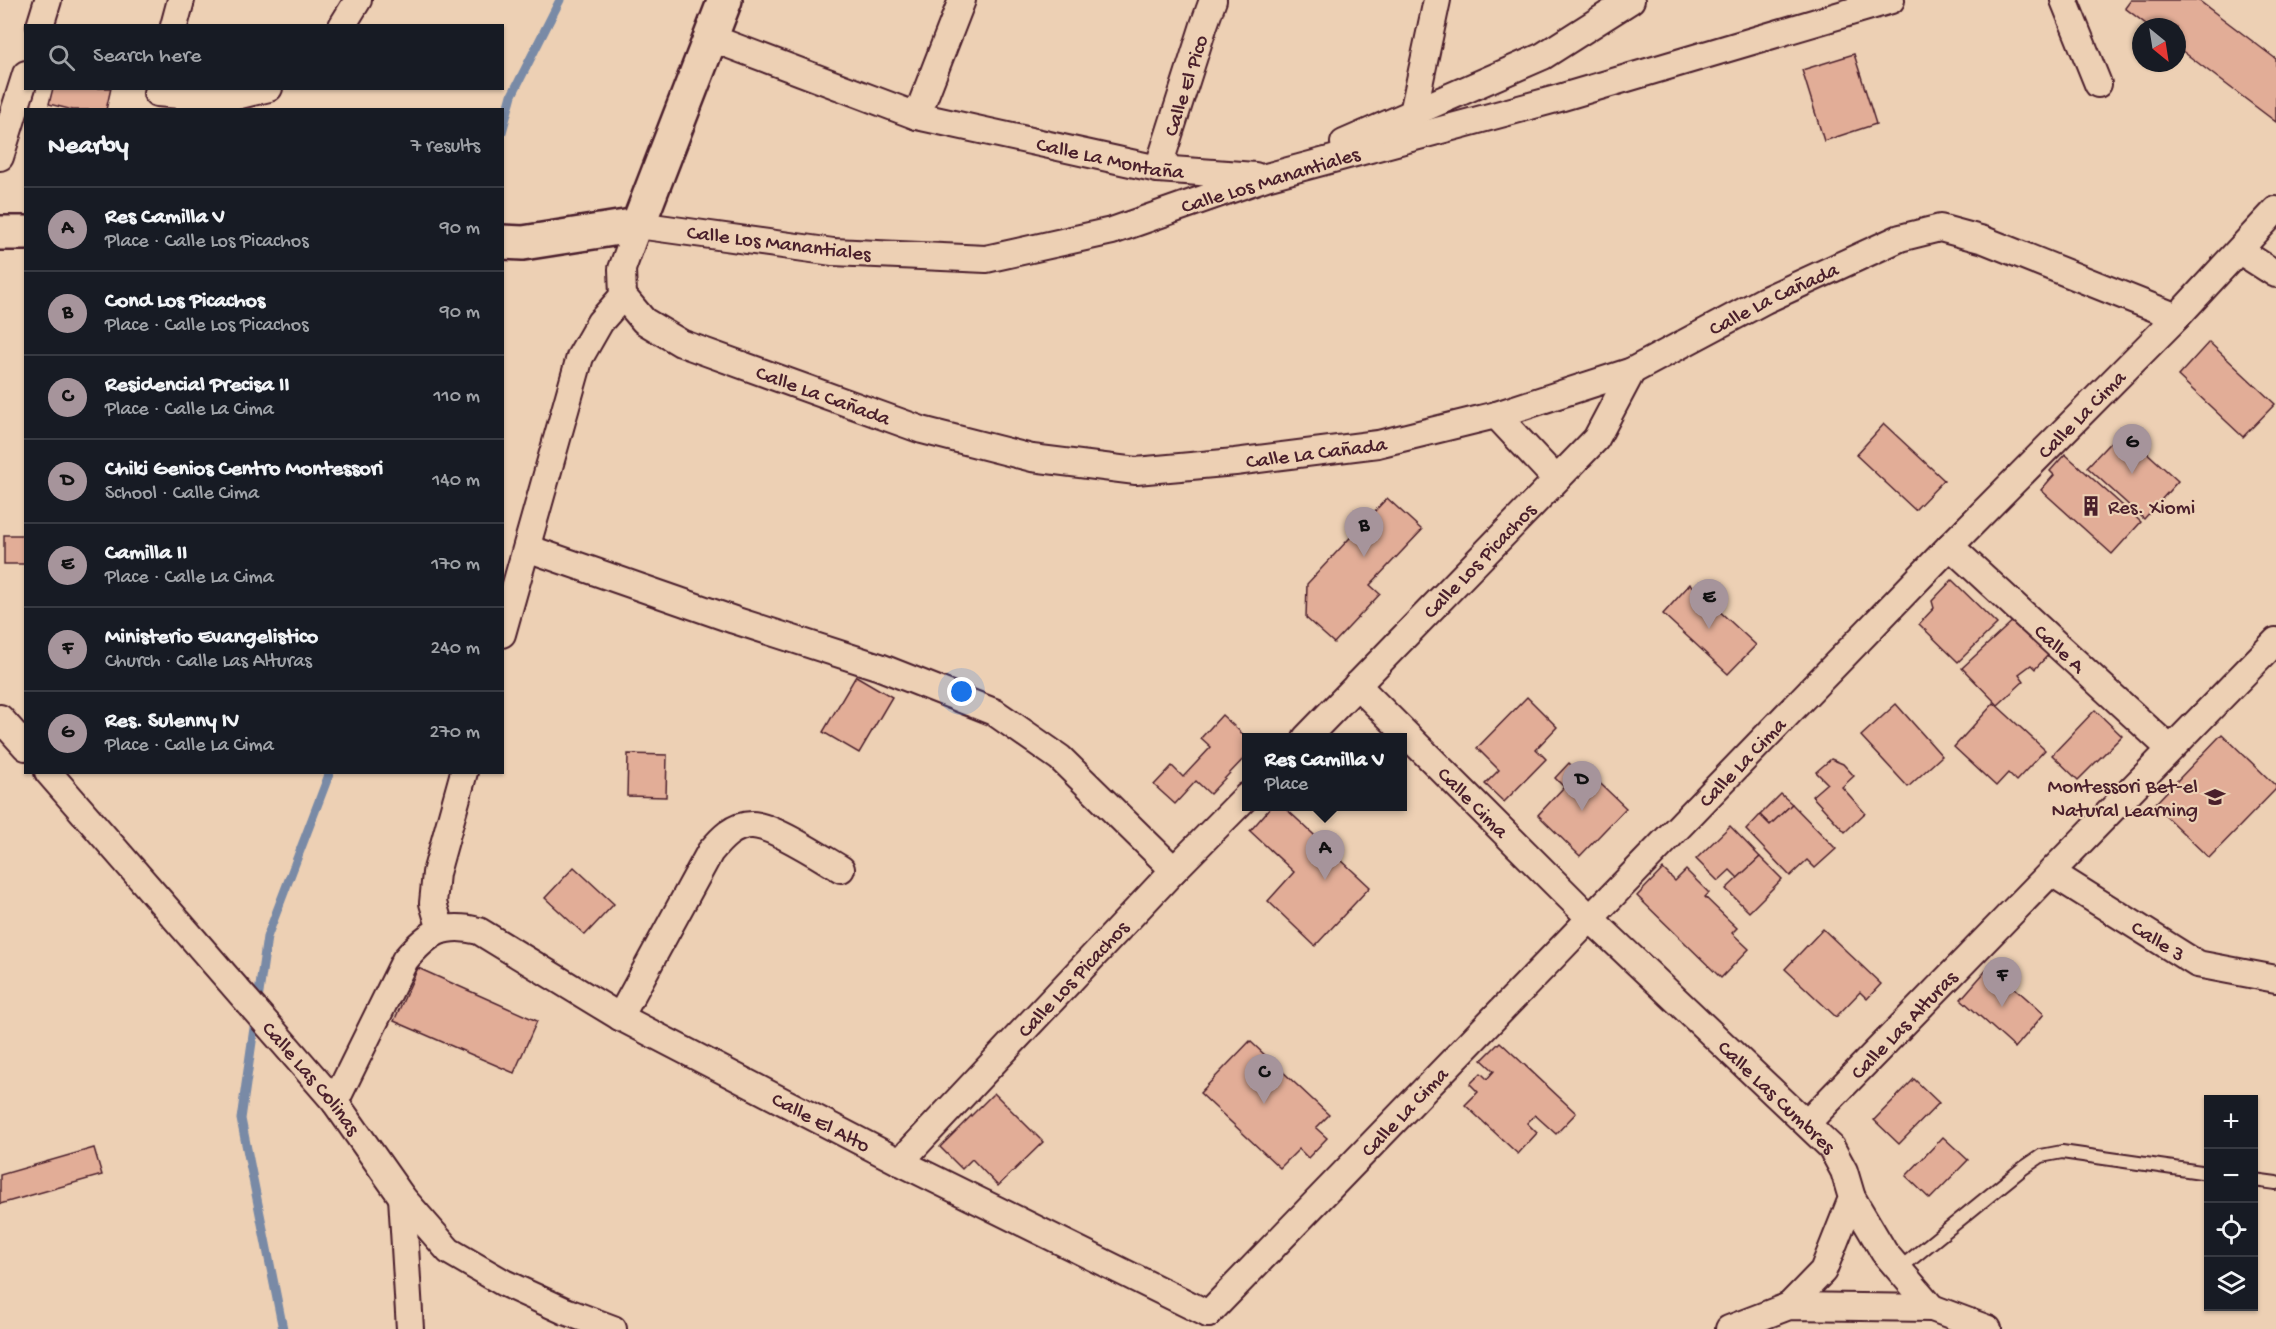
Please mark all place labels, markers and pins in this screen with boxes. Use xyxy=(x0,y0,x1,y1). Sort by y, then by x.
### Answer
pin: G xyxy=(2112,424,2152,474)
building icon: Res. Xiomi xyxy=(2079,494,2103,518)
place label: Res. Xiomi xyxy=(2108,497,2195,522)
pin: B xyxy=(1344,508,1384,557)
pin: E xyxy=(1690,580,1728,629)
pin: D xyxy=(1562,762,1602,811)
place label: Montessori Bet-el Natural Learning xyxy=(2048,776,2198,825)
school or university icon: Montessori Bet-el Natural Learning xyxy=(2203,785,2227,809)
pin: A xyxy=(1306,830,1344,880)
pin: F xyxy=(1982,958,2022,1007)
pin: C xyxy=(1244,1054,1284,1104)

